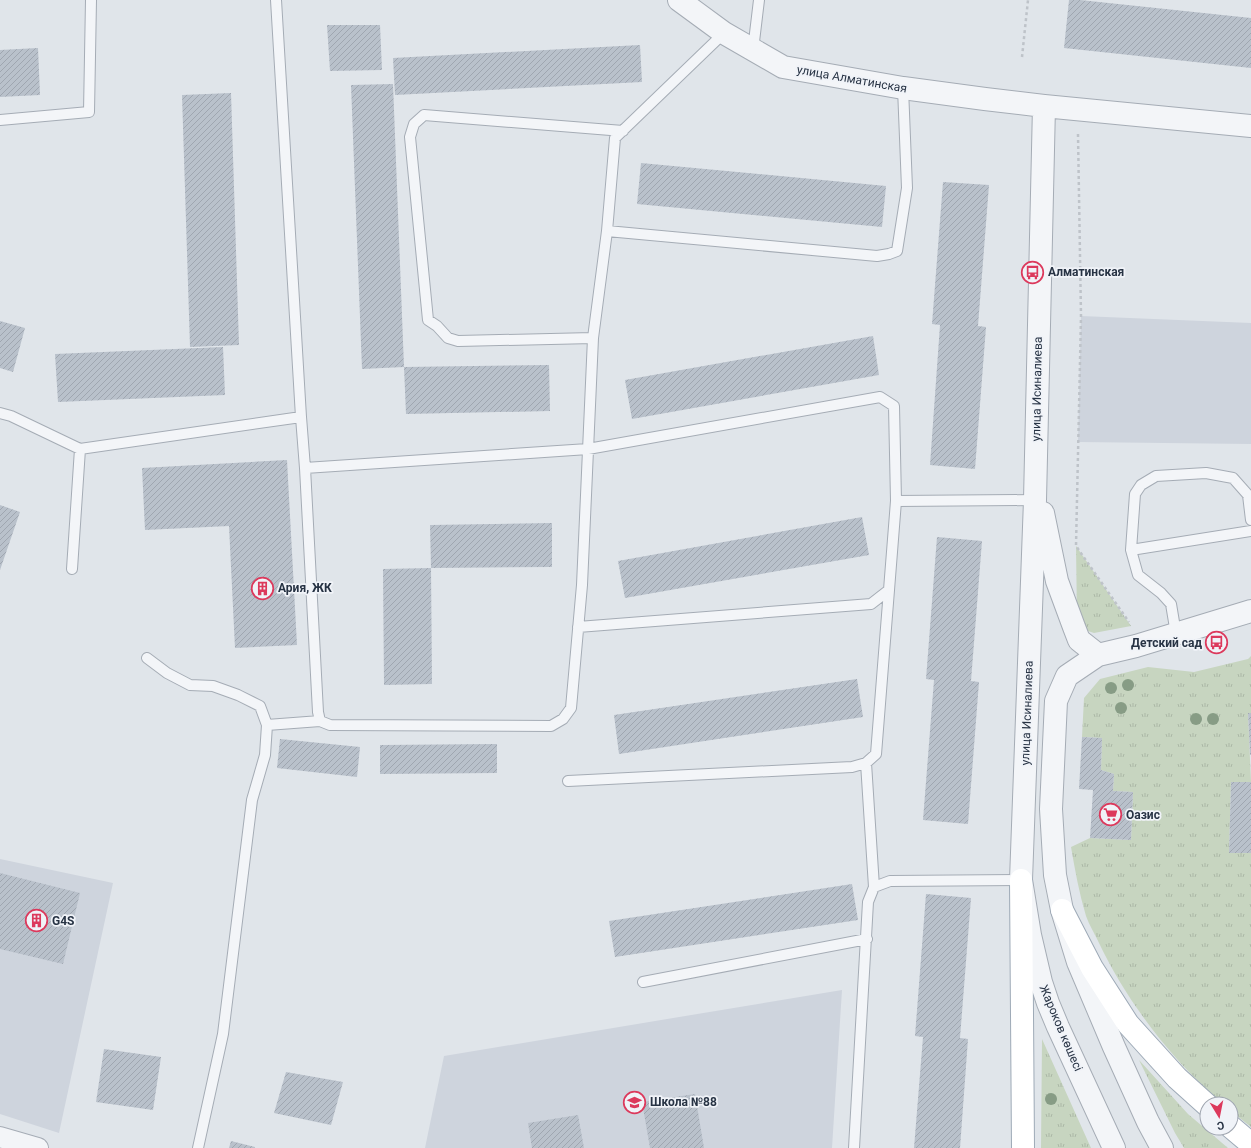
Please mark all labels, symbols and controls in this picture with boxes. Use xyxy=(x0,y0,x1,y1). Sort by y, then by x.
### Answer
street label: улица Алматинская xyxy=(796,62,908,96)
bus stop icon: Алматинская xyxy=(1019,259,1045,285)
place label: Алматинская xyxy=(1048,265,1124,279)
street label: улица Исиналиева xyxy=(1029,337,1045,441)
building icon: Ария, ЖК xyxy=(250,575,276,601)
place label: Ария, ЖК xyxy=(278,581,332,595)
bus stop icon: Детский сад xyxy=(1204,630,1230,656)
place label: Детский сад xyxy=(1131,636,1202,650)
street label: улица Исиналиева xyxy=(1018,660,1036,766)
supermarket icon: Оазис xyxy=(1098,802,1124,828)
place label: Оазис xyxy=(1126,808,1160,822)
building icon: G4S xyxy=(24,908,50,934)
place label: G4S xyxy=(52,914,74,928)
street label: Жароков көшесі xyxy=(1036,983,1086,1073)
school or university icon: Школа №88 xyxy=(622,1089,648,1115)
place label: Школа №88 xyxy=(650,1095,717,1109)
north arrow xyxy=(1199,1096,1239,1136)
text: С xyxy=(1216,1118,1225,1132)

